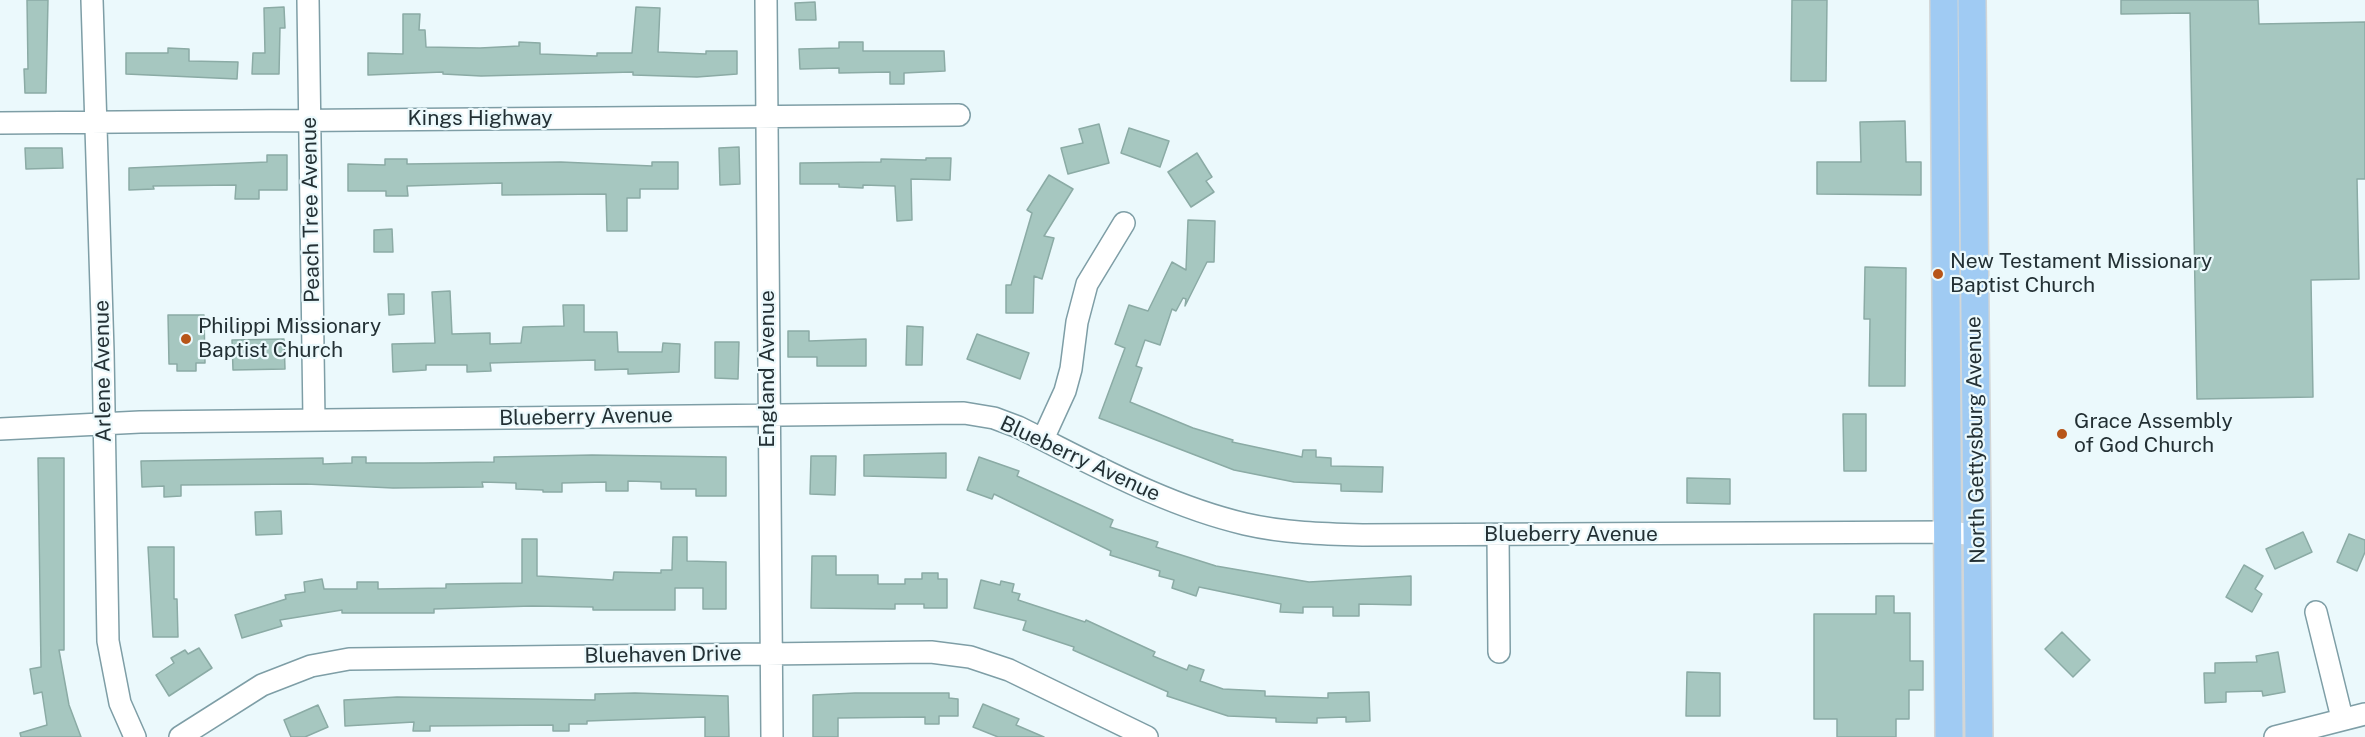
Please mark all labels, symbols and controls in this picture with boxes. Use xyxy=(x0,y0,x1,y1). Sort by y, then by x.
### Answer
street label: Kings Highway xyxy=(408,106,552,132)
street label: Peach Tree Avenue xyxy=(297,117,325,303)
place label: New Testament Missionary Baptist Church xyxy=(1950,249,2212,299)
marker: New Testament Missionary Baptist Church xyxy=(1931,267,1945,281)
street label: England Avenue xyxy=(755,290,781,448)
street label: Arlene Avenue xyxy=(89,300,117,442)
place label: Philippi Missionary Baptist Church xyxy=(198,314,381,364)
street label: North Gettysburg Avenue xyxy=(1961,316,1991,564)
marker: Philippi Missionary Baptist Church xyxy=(179,332,193,346)
street label: Blueberry Avenue xyxy=(499,403,673,431)
place label: Grace Assembly of God Church xyxy=(2074,409,2233,459)
street label: Blueberry Avenue xyxy=(996,411,1164,507)
marker: Grace Assembly of God Church xyxy=(2055,427,2069,441)
street label: Blueberry Avenue xyxy=(1484,522,1658,548)
street label: Bluehaven Drive xyxy=(584,641,742,669)

